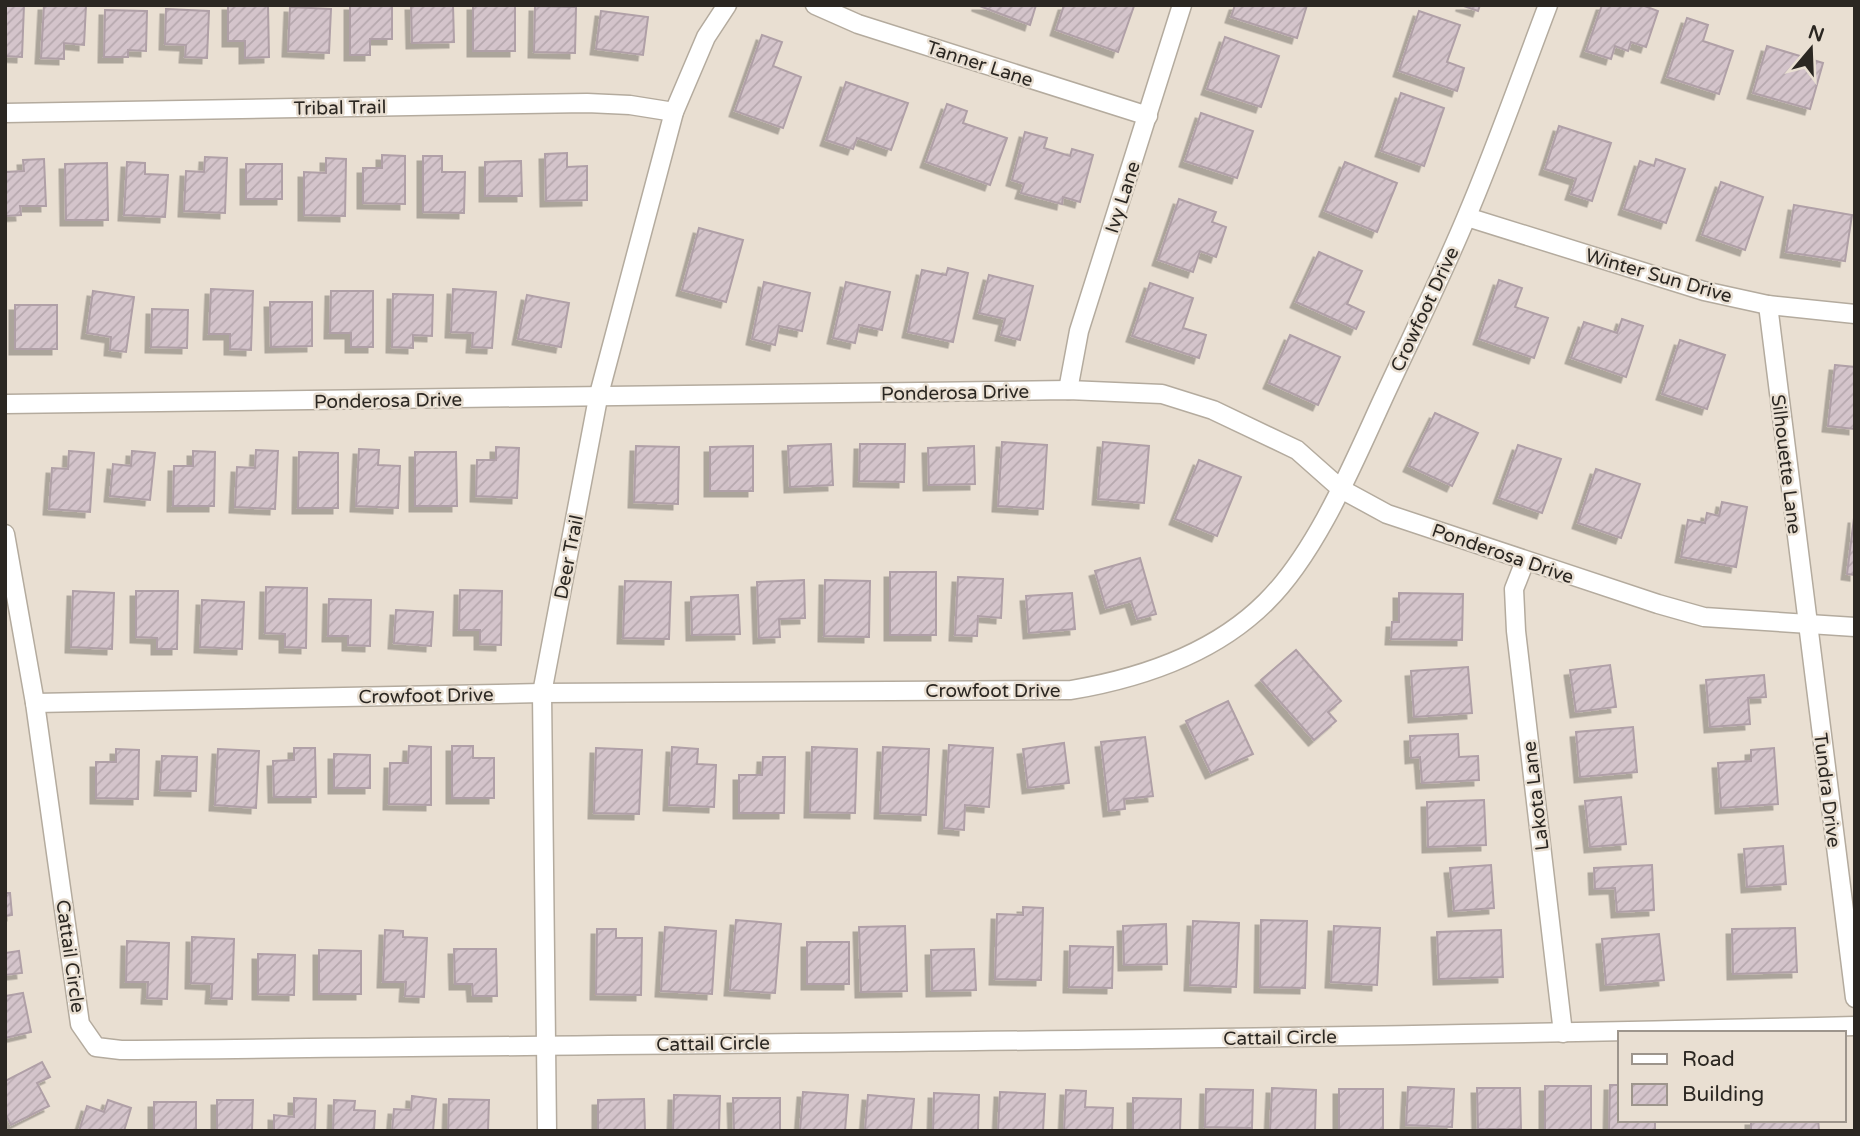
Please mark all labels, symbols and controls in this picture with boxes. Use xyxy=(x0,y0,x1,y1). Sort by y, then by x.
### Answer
north arrow xyxy=(1776,14,1846,84)
text: N xyxy=(1805,21,1827,47)
street label: Tanner Lane xyxy=(924,36,1036,92)
street label: Tribal Trail xyxy=(294,96,387,120)
street label: Ivy Lane xyxy=(1101,159,1145,236)
street label: Crowfoot Drive xyxy=(1386,243,1463,375)
street label: Winter Sun Drive xyxy=(1583,244,1735,307)
street label: Ponderosa Drive xyxy=(881,381,1029,405)
street label: Ponderosa Drive xyxy=(314,389,462,413)
street label: Silhouette Lane xyxy=(1767,393,1805,535)
street label: Deer Trail xyxy=(550,513,588,601)
street label: Ponderosa Drive xyxy=(1429,519,1576,589)
street label: Crowfoot Drive xyxy=(925,680,1061,702)
street label: Crowfoot Drive xyxy=(358,684,494,708)
street label: Tundra Drive xyxy=(1809,732,1845,849)
street label: Lakota Lane xyxy=(1518,740,1554,852)
street label: Cattail Circle xyxy=(51,898,89,1014)
street label: Cattail Circle xyxy=(1223,1026,1337,1050)
legend xyxy=(1618,1031,1846,1122)
street label: Cattail Circle xyxy=(656,1032,770,1056)
text: Road xyxy=(1682,1047,1735,1072)
text: Building xyxy=(1682,1082,1764,1107)

